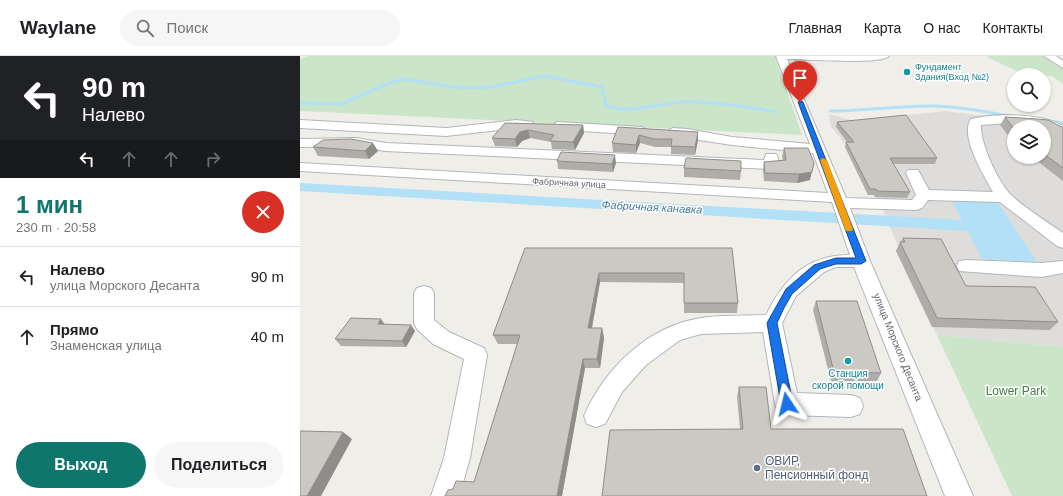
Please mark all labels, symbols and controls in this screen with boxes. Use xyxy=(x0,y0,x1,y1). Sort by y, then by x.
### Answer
search box xyxy=(120,10,400,46)
text: Waylane xyxy=(20,17,96,38)
icon: search xyxy=(134,17,156,39)
text: Поиск xyxy=(166,19,208,36)
text: Главная xyxy=(788,20,842,36)
text: Карта xyxy=(864,20,901,36)
text: О нас xyxy=(923,20,961,36)
text: Контакты xyxy=(983,20,1043,36)
pin xyxy=(783,61,817,102)
place label: Фундамент Здания(Вход №2) xyxy=(915,62,989,82)
icon: arrive xyxy=(789,67,811,89)
marker: Фундамент Здания(Вход №2) xyxy=(902,67,912,77)
map controls xyxy=(1007,68,1051,164)
button: search xyxy=(1007,68,1051,112)
icon: left xyxy=(16,72,68,124)
text: 90 m xyxy=(82,72,146,103)
text: Налево xyxy=(82,105,145,125)
button: layers xyxy=(1007,120,1051,164)
icon: left xyxy=(76,148,98,170)
icon: ahead xyxy=(118,148,140,170)
icon: ahead xyxy=(160,148,182,170)
icon: right xyxy=(202,148,224,170)
street label: Фабричная улица xyxy=(532,176,606,190)
text: 1 мин xyxy=(16,191,83,218)
button: close xyxy=(242,191,284,233)
water label: Фабричная канавка xyxy=(601,198,703,216)
text: 230 m · 20:58 xyxy=(16,220,96,235)
text: Налево xyxy=(50,261,105,278)
icon: left xyxy=(16,266,38,288)
text: 90 m xyxy=(251,268,284,285)
text: улица Морского Десанта xyxy=(50,278,200,293)
street label: улица Морского Десанта xyxy=(871,292,925,403)
text: Прямо xyxy=(50,321,99,338)
icon: ahead xyxy=(16,326,38,348)
text: 40 m xyxy=(251,328,284,345)
text: Знаменская улица xyxy=(50,338,162,353)
marker: Станция скорой помощи xyxy=(843,356,853,366)
place label: Станция скорой помощи xyxy=(812,368,884,391)
position arrow xyxy=(766,383,808,425)
park label: Lower Park xyxy=(986,384,1047,398)
button: Выход xyxy=(16,442,146,488)
button: Поделиться xyxy=(154,442,284,488)
place label: ОВИР, Пенсионный фонд xyxy=(765,454,868,482)
marker: ОВИР, Пенсионный фонд xyxy=(752,463,762,473)

